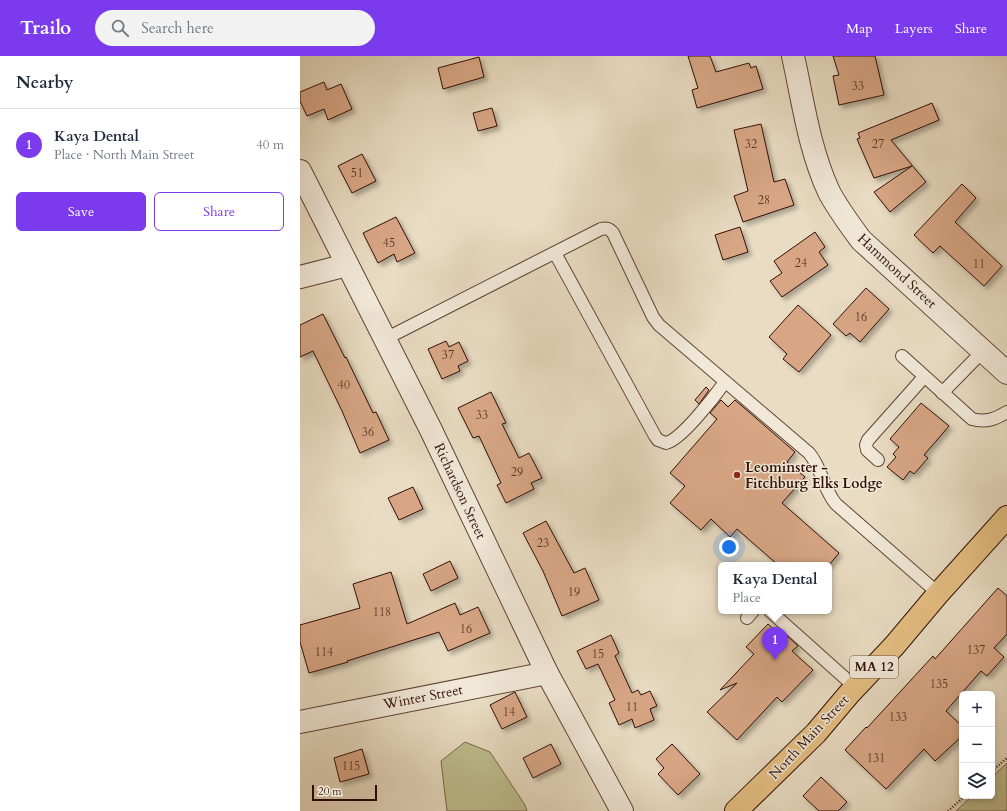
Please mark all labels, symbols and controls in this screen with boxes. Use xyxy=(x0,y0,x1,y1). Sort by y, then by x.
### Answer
search box xyxy=(95,10,375,46)
text: Trailo xyxy=(20,15,71,41)
icon: search xyxy=(109,17,131,39)
text: Search here xyxy=(141,18,214,38)
text: Map xyxy=(846,19,873,38)
text: Layers xyxy=(895,19,933,38)
text: Share xyxy=(955,19,987,38)
text: Nearby xyxy=(16,71,73,94)
house number: 33 xyxy=(852,78,864,94)
text: Kaya Dental xyxy=(54,126,139,146)
text: 1 xyxy=(26,136,32,154)
text: 40 m xyxy=(256,136,284,154)
house number: 32 xyxy=(745,136,757,152)
house number: 27 xyxy=(872,136,884,152)
text: Place · North Main Street xyxy=(54,146,194,164)
house number: 51 xyxy=(351,165,363,181)
button: Save xyxy=(16,192,146,231)
button: Share xyxy=(154,192,284,231)
house number: 28 xyxy=(758,192,770,208)
street label: Hammond Street xyxy=(853,229,941,313)
house number: 45 xyxy=(383,235,395,251)
house number: 24 xyxy=(795,255,807,271)
house number: 11 xyxy=(973,256,985,272)
house number: 16 xyxy=(855,309,867,325)
house number: 37 xyxy=(442,347,454,363)
house number: 40 xyxy=(338,377,350,393)
house number: 33 xyxy=(476,407,488,423)
house number: 36 xyxy=(362,424,374,440)
street label: Richardson Street xyxy=(429,440,491,543)
place label: Leominster - Fitchburg Elks Lodge xyxy=(745,458,883,493)
house number: 29 xyxy=(511,464,523,480)
marker: Leominster - Fitchburg Elks Lodge xyxy=(732,470,742,480)
house number: 23 xyxy=(537,535,549,551)
your location xyxy=(719,537,739,557)
popup xyxy=(718,562,832,614)
text: Kaya Dental xyxy=(733,569,817,589)
house number: 19 xyxy=(568,584,580,600)
text: Place xyxy=(733,589,761,607)
house number: 118 xyxy=(373,604,391,620)
house number: 16 xyxy=(460,621,472,637)
pin: 1 xyxy=(762,627,788,660)
house number: 137 xyxy=(967,642,985,658)
house number: 114 xyxy=(315,644,333,660)
house number: 15 xyxy=(592,646,604,662)
road number: MA 12 xyxy=(850,656,898,678)
house number: 135 xyxy=(930,676,948,692)
street label: Winter Street xyxy=(381,680,465,714)
street label: North Main Street xyxy=(765,690,854,783)
map controls xyxy=(959,691,995,799)
button: + xyxy=(959,691,995,727)
house number: 11 xyxy=(626,699,638,715)
house number: 14 xyxy=(503,704,515,720)
house number: 133 xyxy=(889,709,907,725)
button: − xyxy=(959,727,995,763)
house number: 131 xyxy=(867,750,885,766)
house number: 115 xyxy=(342,758,360,774)
button: layers xyxy=(959,763,995,799)
scale bar xyxy=(312,783,377,802)
text: 20 m xyxy=(318,784,342,799)

